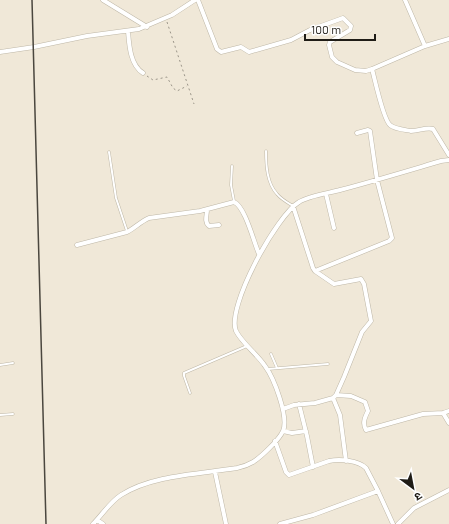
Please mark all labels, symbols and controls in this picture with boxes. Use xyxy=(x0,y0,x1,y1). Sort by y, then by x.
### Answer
scale bar xyxy=(305,16,375,42)
text: 100 m xyxy=(311,22,341,36)
north arrow xyxy=(393,468,433,508)
text: उ xyxy=(412,490,425,504)

